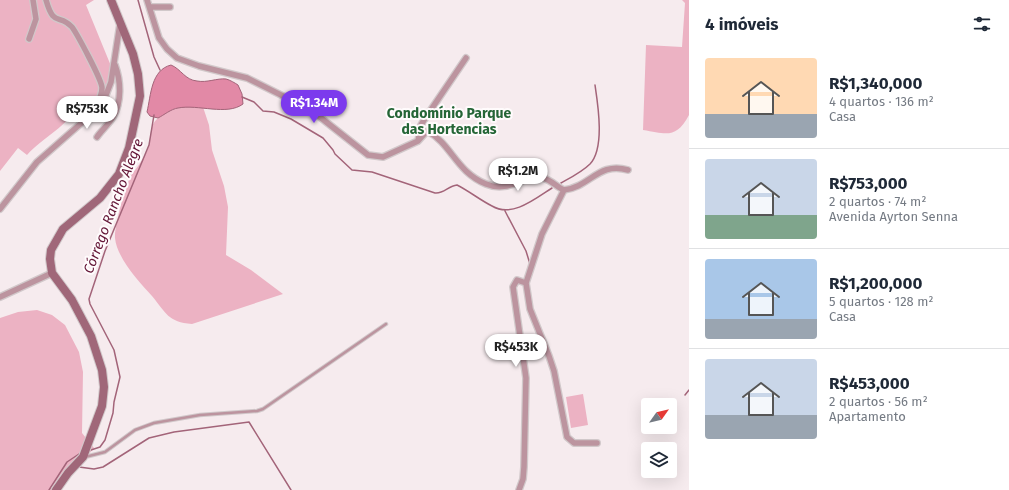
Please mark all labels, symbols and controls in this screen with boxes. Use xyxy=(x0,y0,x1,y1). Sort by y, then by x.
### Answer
icon: filters xyxy=(971,13,993,35)
text: 4 imóveis xyxy=(705,14,779,35)
text: R$1,340,000 xyxy=(829,73,922,94)
icon: home xyxy=(737,74,785,122)
pin: R$1.34M xyxy=(277,90,351,124)
text: 4 quartos · 136 m² xyxy=(829,94,934,109)
text: R$1.34M xyxy=(290,95,338,110)
pin: R$753K xyxy=(54,96,120,130)
text: R$753K xyxy=(66,101,108,116)
district label: Condomínio Parque das Hortencias xyxy=(387,105,512,138)
text: Casa xyxy=(829,109,856,124)
water label: Córrego Rancho Alegre xyxy=(80,136,147,276)
pin: R$1.2M xyxy=(485,158,551,192)
text: R$1.2M xyxy=(498,163,538,178)
text: R$753,000 xyxy=(829,173,908,194)
icon: home xyxy=(737,175,785,223)
text: 2 quartos · 74 m² xyxy=(829,194,926,209)
text: Avenida Ayrton Senna xyxy=(829,209,958,224)
text: R$1,200,000 xyxy=(829,273,922,294)
icon: home xyxy=(737,275,785,323)
text: 5 quartos · 128 m² xyxy=(829,294,934,309)
text: Casa xyxy=(829,309,856,324)
pin: R$453K xyxy=(483,334,549,368)
text: R$453K xyxy=(494,339,538,354)
text: R$453,000 xyxy=(829,373,910,394)
icon: home xyxy=(737,375,785,423)
text: 2 quartos · 56 m² xyxy=(829,394,928,409)
north arrow xyxy=(641,398,677,434)
map controls xyxy=(641,398,677,478)
text: Apartamento xyxy=(829,409,906,424)
button: layers xyxy=(641,442,677,478)

